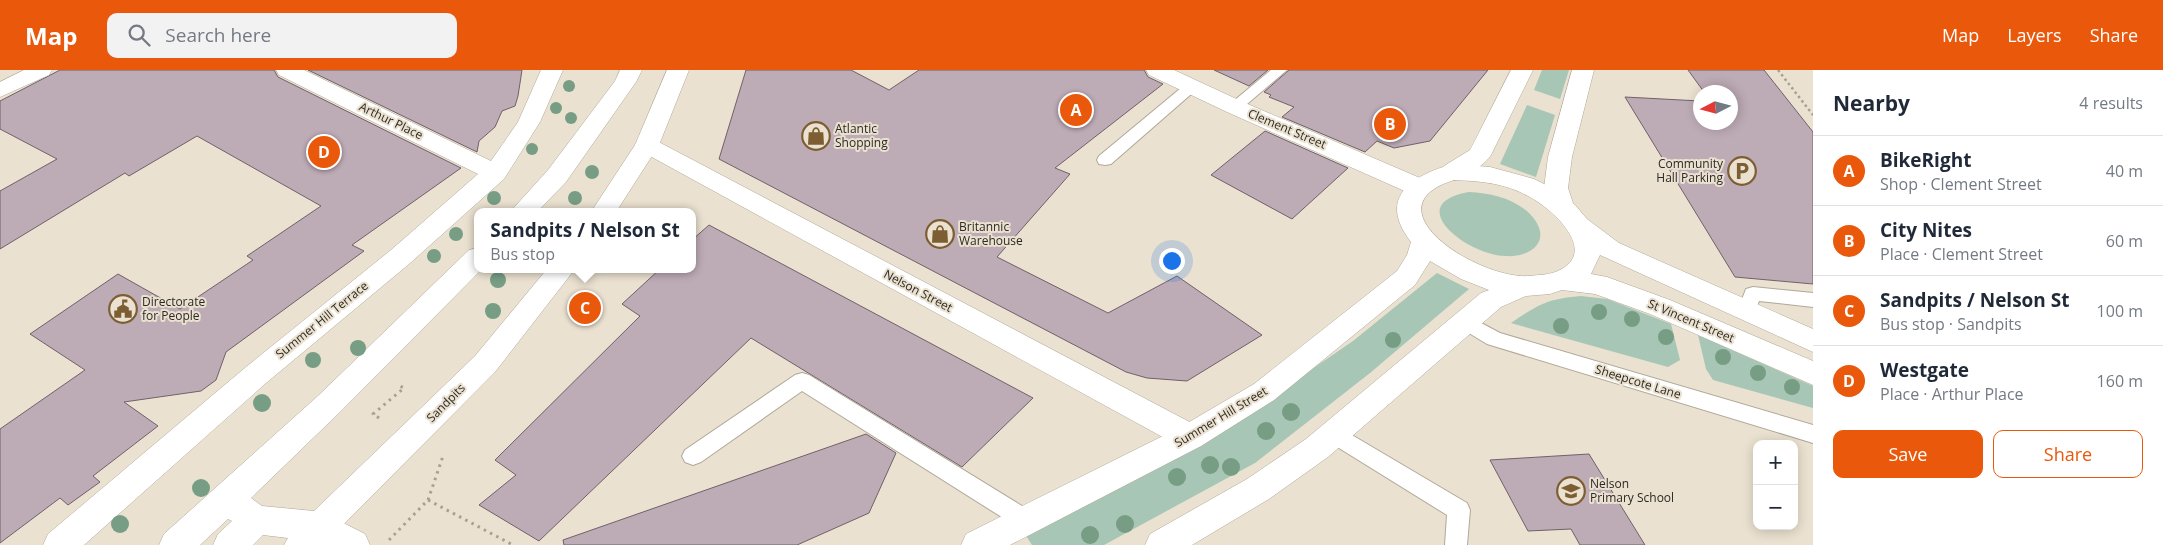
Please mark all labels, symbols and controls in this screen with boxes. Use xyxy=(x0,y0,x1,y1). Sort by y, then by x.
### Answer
search box xyxy=(107,13,457,58)
text: Map xyxy=(25,19,77,52)
icon: search xyxy=(125,21,153,49)
text: Search here xyxy=(165,22,271,48)
text: Map xyxy=(1942,23,1979,47)
text: Layers xyxy=(2007,23,2062,47)
text: Share xyxy=(2090,23,2138,47)
north arrow xyxy=(1693,85,1738,130)
text: Nearby xyxy=(1833,89,1910,117)
pin: A xyxy=(1060,91,1092,129)
text: 4 results xyxy=(2079,92,2143,114)
street label: Arthur Place xyxy=(357,98,426,143)
street label: Clement Street xyxy=(1245,104,1329,153)
pin: B xyxy=(1374,105,1406,143)
place label: Atlantic Shopping xyxy=(835,120,888,151)
shop icon: Atlantic Shopping xyxy=(801,121,831,151)
pin: D xyxy=(308,133,340,171)
text: BikeRight xyxy=(1880,147,1971,173)
place label: Community Hall Parking xyxy=(1656,155,1724,186)
parking icon: Community Hall Parking xyxy=(1727,156,1757,186)
text: A xyxy=(1843,160,1855,182)
text: 40 m xyxy=(2106,160,2143,182)
text: Shop · Clement Street xyxy=(1880,173,2042,195)
popup xyxy=(474,208,696,273)
text: Sandpits / Nelson St xyxy=(490,217,680,243)
text: City Nites xyxy=(1880,217,1972,243)
place label: Britannic Warehouse xyxy=(959,218,1023,249)
shop icon: Britannic Warehouse xyxy=(925,219,955,249)
text: B xyxy=(1844,230,1854,252)
text: 60 m xyxy=(2106,230,2143,252)
text: Bus stop xyxy=(490,243,555,265)
text: Place · Clement Street xyxy=(1880,243,2043,265)
your location xyxy=(1159,248,1185,274)
street label: Nelson Street xyxy=(881,265,956,316)
street label: Summer Hill Terrace xyxy=(272,277,372,362)
text: Sandpits / Nelson St xyxy=(1880,287,2070,313)
pin: C xyxy=(569,289,601,327)
place label: Directorate for People xyxy=(142,293,205,324)
public building icon: Directorate for People xyxy=(108,294,138,324)
street label: St Vincent Street xyxy=(1645,295,1737,346)
text: C xyxy=(1844,300,1854,322)
text: 100 m xyxy=(2097,300,2143,322)
text: Bus stop · Sandpits xyxy=(1880,313,2022,335)
text: Westgate xyxy=(1880,357,1969,383)
street label: Sheepcote Lane xyxy=(1593,360,1683,403)
text: D xyxy=(1843,370,1855,392)
text: 160 m xyxy=(2097,370,2143,392)
street label: Sandpits xyxy=(423,379,469,426)
street label: Summer Hill Street xyxy=(1171,382,1270,451)
text: Place · Arthur Place xyxy=(1880,383,2024,405)
button: Save xyxy=(1833,430,1983,478)
button: Share xyxy=(1993,430,2143,478)
map controls xyxy=(1753,440,1798,530)
button: + xyxy=(1753,440,1798,485)
place label: Nelson Primary School xyxy=(1590,475,1674,506)
school or university icon: Nelson Primary School xyxy=(1556,476,1586,506)
button: − xyxy=(1753,485,1798,530)

